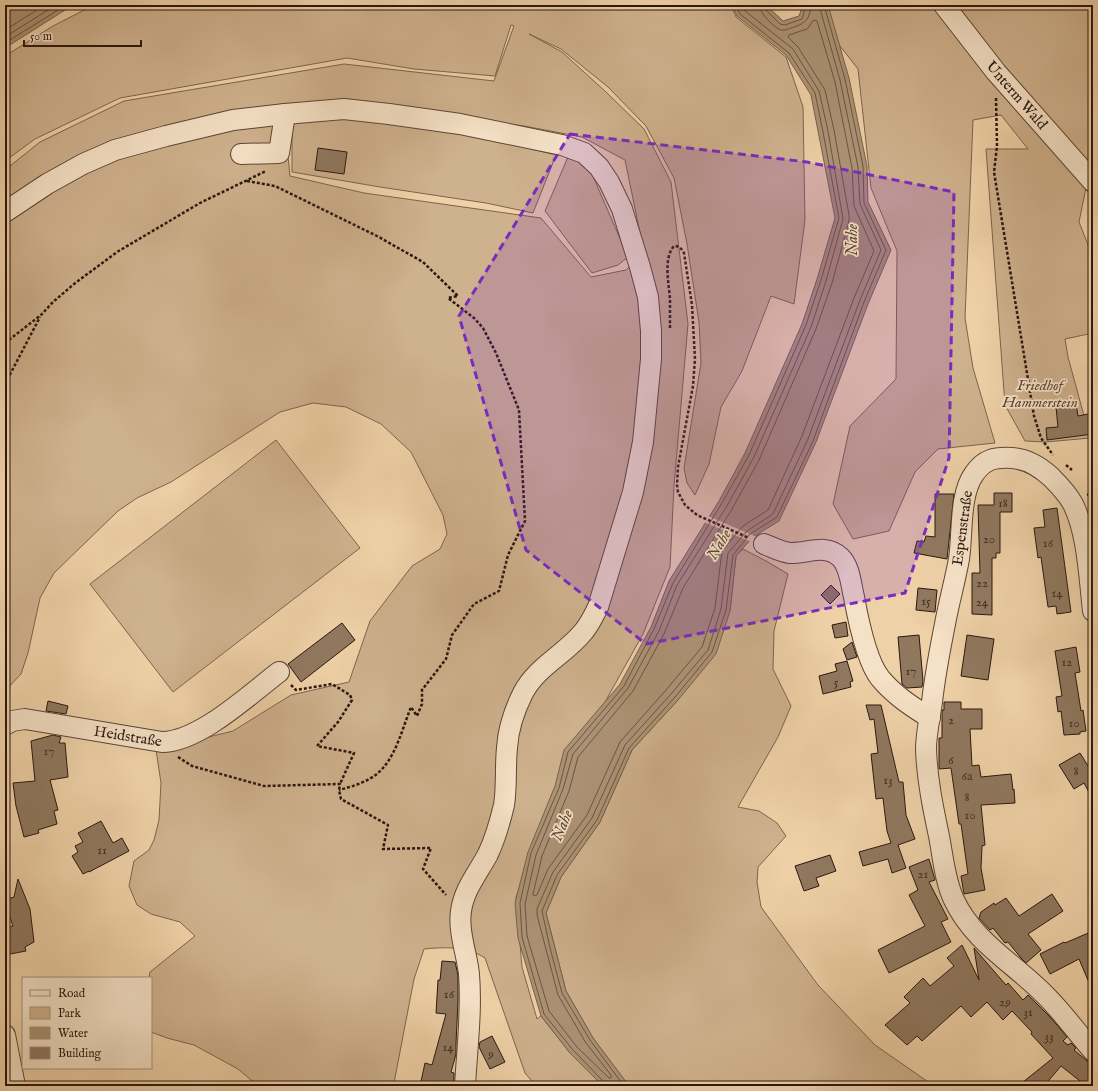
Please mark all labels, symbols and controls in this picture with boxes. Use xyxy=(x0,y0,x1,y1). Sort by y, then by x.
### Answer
scale bar xyxy=(24,22,141,48)
text: 50 m xyxy=(30,29,52,44)
street label: Unterm Wald xyxy=(982,57,1052,134)
water label: Nahe xyxy=(843,223,863,256)
park label: Friedhof Hammerstein xyxy=(1001,376,1078,412)
street label: Espenstraße xyxy=(948,489,977,567)
house number: 18 xyxy=(998,495,1008,512)
water label: Nahe xyxy=(703,526,737,564)
house number: 20 xyxy=(983,531,995,548)
house number: 16 xyxy=(1043,535,1054,552)
house number: 22 xyxy=(976,575,988,592)
house number: 14 xyxy=(1051,585,1063,602)
house number: 15 xyxy=(921,593,931,610)
house number: 24 xyxy=(976,594,989,611)
house number: 12 xyxy=(1062,654,1072,671)
house number: 17 xyxy=(906,663,916,680)
house number: 5 xyxy=(834,674,839,691)
house number: 2 xyxy=(948,712,954,729)
house number: 10 xyxy=(1068,715,1080,732)
street label: Heidstraße xyxy=(93,722,163,751)
house number: 17 xyxy=(44,743,54,760)
house number: 6 xyxy=(948,752,954,769)
house number: 8 xyxy=(1073,763,1079,780)
house number: 6a xyxy=(961,768,973,785)
house number: 13 xyxy=(883,772,893,789)
house number: 8 xyxy=(964,789,970,806)
water label: Nahe xyxy=(547,806,579,845)
house number: 10 xyxy=(964,807,976,824)
house number: 11 xyxy=(97,842,107,859)
house number: 21 xyxy=(918,866,929,883)
legend xyxy=(22,977,152,1069)
text: Road xyxy=(58,986,86,1001)
house number: 16 xyxy=(444,986,455,1003)
house number: 29 xyxy=(999,994,1011,1011)
house number: 31 xyxy=(1023,1004,1033,1021)
text: Park xyxy=(58,1006,81,1021)
text: Water xyxy=(58,1026,89,1041)
house number: 33 xyxy=(1044,1028,1054,1045)
house number: 14 xyxy=(442,1039,454,1056)
text: Building xyxy=(58,1046,102,1061)
house number: 9 xyxy=(487,1046,494,1063)

